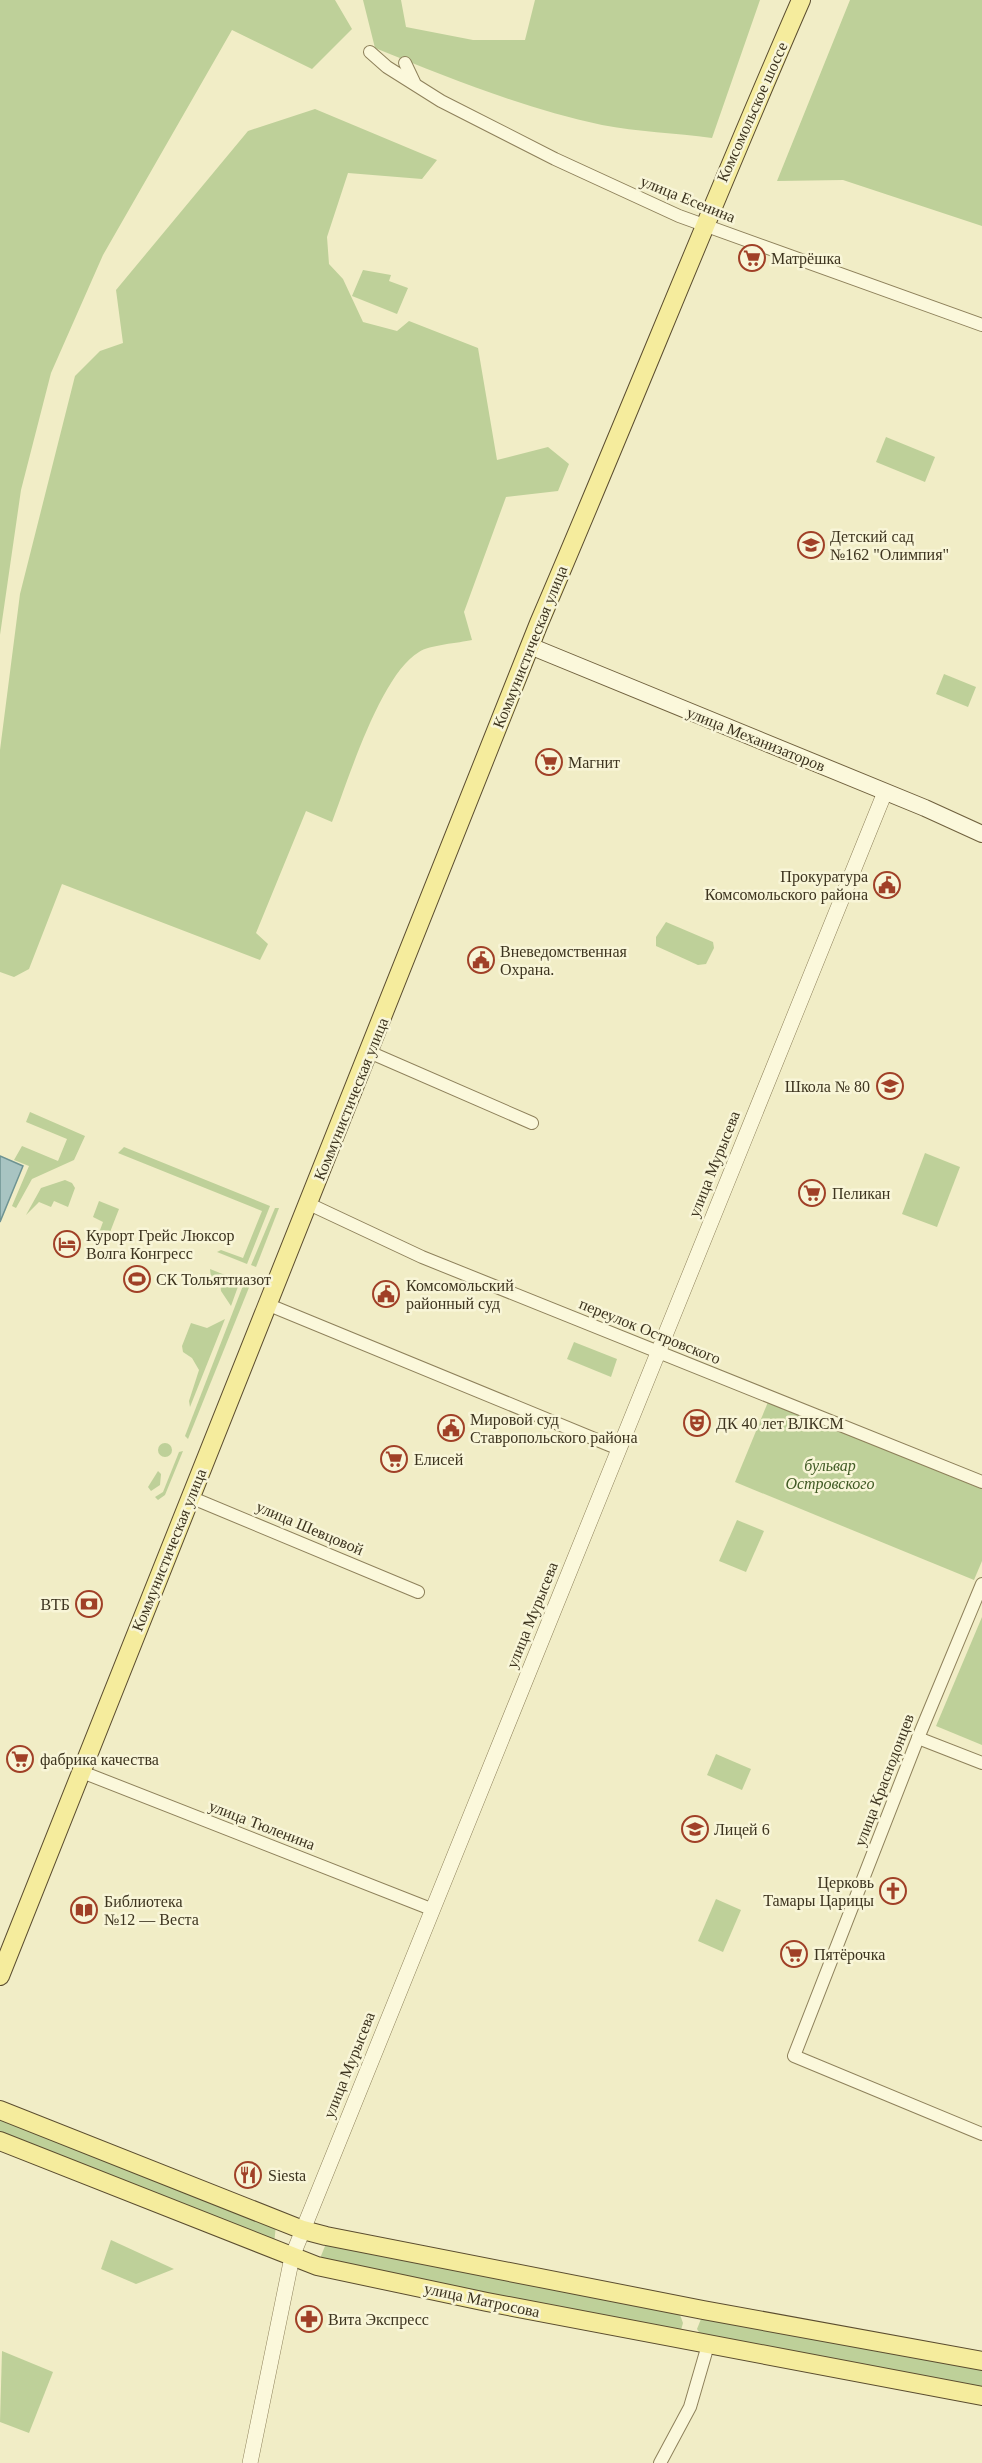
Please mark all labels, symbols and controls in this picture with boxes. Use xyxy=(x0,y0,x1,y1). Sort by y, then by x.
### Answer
street label: Комсомольское шоссе xyxy=(713,39,791,185)
street label: улица Есенина xyxy=(638,172,738,227)
supermarket icon: Матрёшка xyxy=(737,243,767,273)
place label: Матрёшка xyxy=(771,250,841,268)
place label: Детский сад №162 "Олимпия" xyxy=(830,528,949,563)
school or university icon: Детский сад №162 "Олимпия" xyxy=(796,530,826,560)
street label: Коммунистическая улица xyxy=(490,563,571,731)
street label: улица Механизаторов xyxy=(684,703,828,776)
supermarket icon: Магнит xyxy=(534,747,564,777)
place label: Магнит xyxy=(568,754,620,771)
place label: Прокуратура Комсомольского района xyxy=(705,868,868,904)
public building icon: Прокуратура Комсомольского района xyxy=(872,870,902,900)
place label: Вневедомственная Охрана. xyxy=(500,943,628,979)
public building icon: Вневедомственная Охрана. xyxy=(466,945,496,975)
street label: Коммунистическая улица xyxy=(311,1015,392,1183)
school or university icon: Школа № 80 xyxy=(875,1071,905,1101)
place label: Школа № 80 xyxy=(785,1078,870,1095)
street label: улица Мурысева xyxy=(685,1108,744,1220)
supermarket icon: Пеликан xyxy=(797,1178,827,1208)
place label: Пеликан xyxy=(832,1185,891,1202)
place label: Курорт Грейс Люксор Волга Конгресс xyxy=(86,1227,235,1263)
hotel icon: Курорт Грейс Люксор Волга Конгресс xyxy=(52,1229,82,1259)
sports icon: СК Тольяттиазот xyxy=(122,1264,152,1294)
place label: СК Тольяттиазот xyxy=(156,1271,271,1288)
place label: Комсомольский районный суд xyxy=(406,1277,514,1313)
public building icon: Комсомольский районный суд xyxy=(371,1279,401,1309)
street label: переулок Островского xyxy=(576,1295,723,1368)
theatre icon: ДК 40 лет ВЛКСМ xyxy=(682,1408,712,1438)
place label: Мировой суд Ставропольского района xyxy=(470,1411,638,1447)
public building icon: Мировой суд Ставропольского района xyxy=(436,1413,466,1443)
place label: ДК 40 лет ВЛКСМ xyxy=(716,1415,844,1433)
supermarket icon: Елисей xyxy=(379,1444,409,1474)
place label: Елисей xyxy=(414,1451,464,1468)
park label: бульвар Островского xyxy=(785,1457,875,1493)
street label: Коммунистическая улица xyxy=(129,1466,210,1634)
street label: улица Шевцовой xyxy=(253,1498,367,1559)
street label: улица Мурысева xyxy=(503,1559,562,1671)
bank icon: ВТБ xyxy=(74,1589,104,1619)
place label: ВТБ xyxy=(41,1596,70,1613)
street label: улица Краснодонцев xyxy=(851,1711,918,1849)
supermarket icon: фабрика качества xyxy=(5,1744,35,1774)
place label: фабрика качества xyxy=(40,1751,159,1769)
street label: улица Тюленина xyxy=(206,1797,317,1854)
school or university icon: Лицей 6 xyxy=(680,1814,710,1844)
place label: Лицей 6 xyxy=(714,1821,770,1839)
place label: Церковь Тамары Царицы xyxy=(763,1874,874,1910)
church icon: Церковь Тамары Царицы xyxy=(878,1876,908,1906)
place label: Библиотека №12 — Веста xyxy=(104,1893,199,1928)
library icon: Библиотека №12 — Веста xyxy=(69,1895,99,1925)
supermarket icon: Пятёрочка xyxy=(779,1939,809,1969)
place label: Пятёрочка xyxy=(814,1946,885,1964)
street label: улица Мурысева xyxy=(320,2009,379,2121)
restaurant icon: Siesta xyxy=(233,2160,263,2190)
place label: Siesta xyxy=(268,2167,306,2184)
street label: улица Матросова xyxy=(423,2279,541,2322)
pharmacy icon: Вита Экспресс xyxy=(294,2304,324,2334)
place label: Вита Экспресс xyxy=(328,2311,429,2329)

